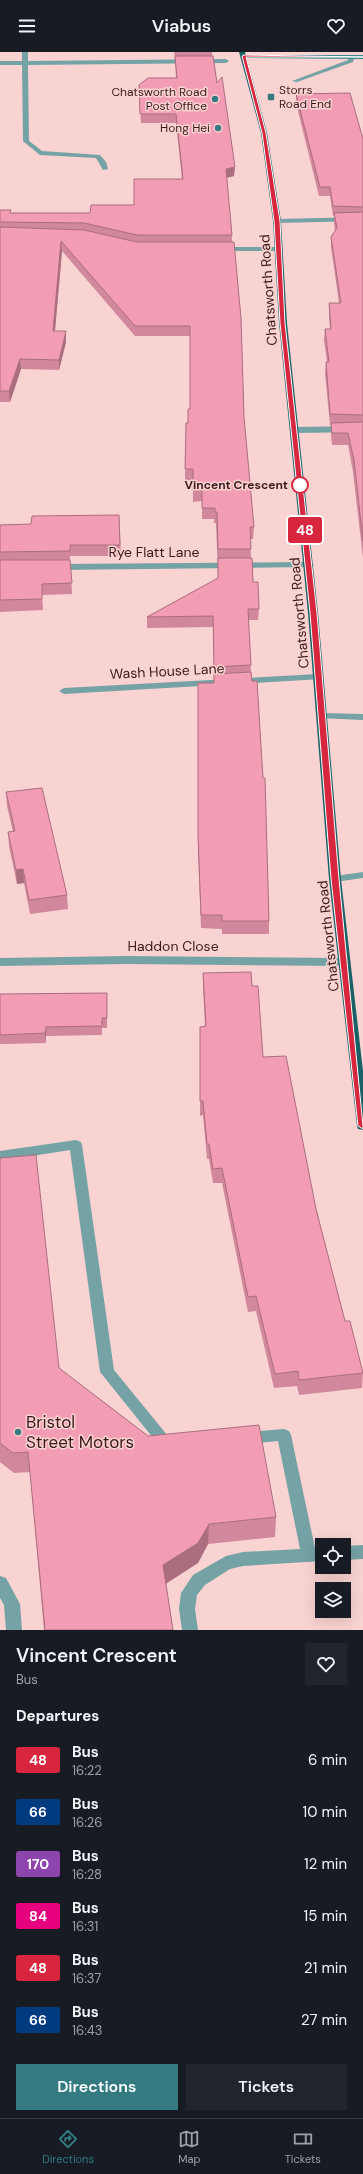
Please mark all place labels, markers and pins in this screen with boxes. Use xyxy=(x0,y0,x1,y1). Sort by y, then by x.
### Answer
place label: Storrs Road End xyxy=(279,82,331,112)
place label: Chatsworth Road Post Office xyxy=(111,84,207,114)
marker: Storrs Road End xyxy=(266,92,276,102)
marker: Chatsworth Road Post Office xyxy=(210,94,220,104)
place label: Hong Hei xyxy=(160,120,210,136)
marker: Hong Hei xyxy=(213,123,223,133)
marker: Vincent Crescent xyxy=(291,476,309,494)
place label: Vincent Crescent xyxy=(185,477,288,493)
place label: Bristol Street Motors xyxy=(26,1411,134,1453)
marker: Bristol Street Motors xyxy=(13,1427,23,1437)

